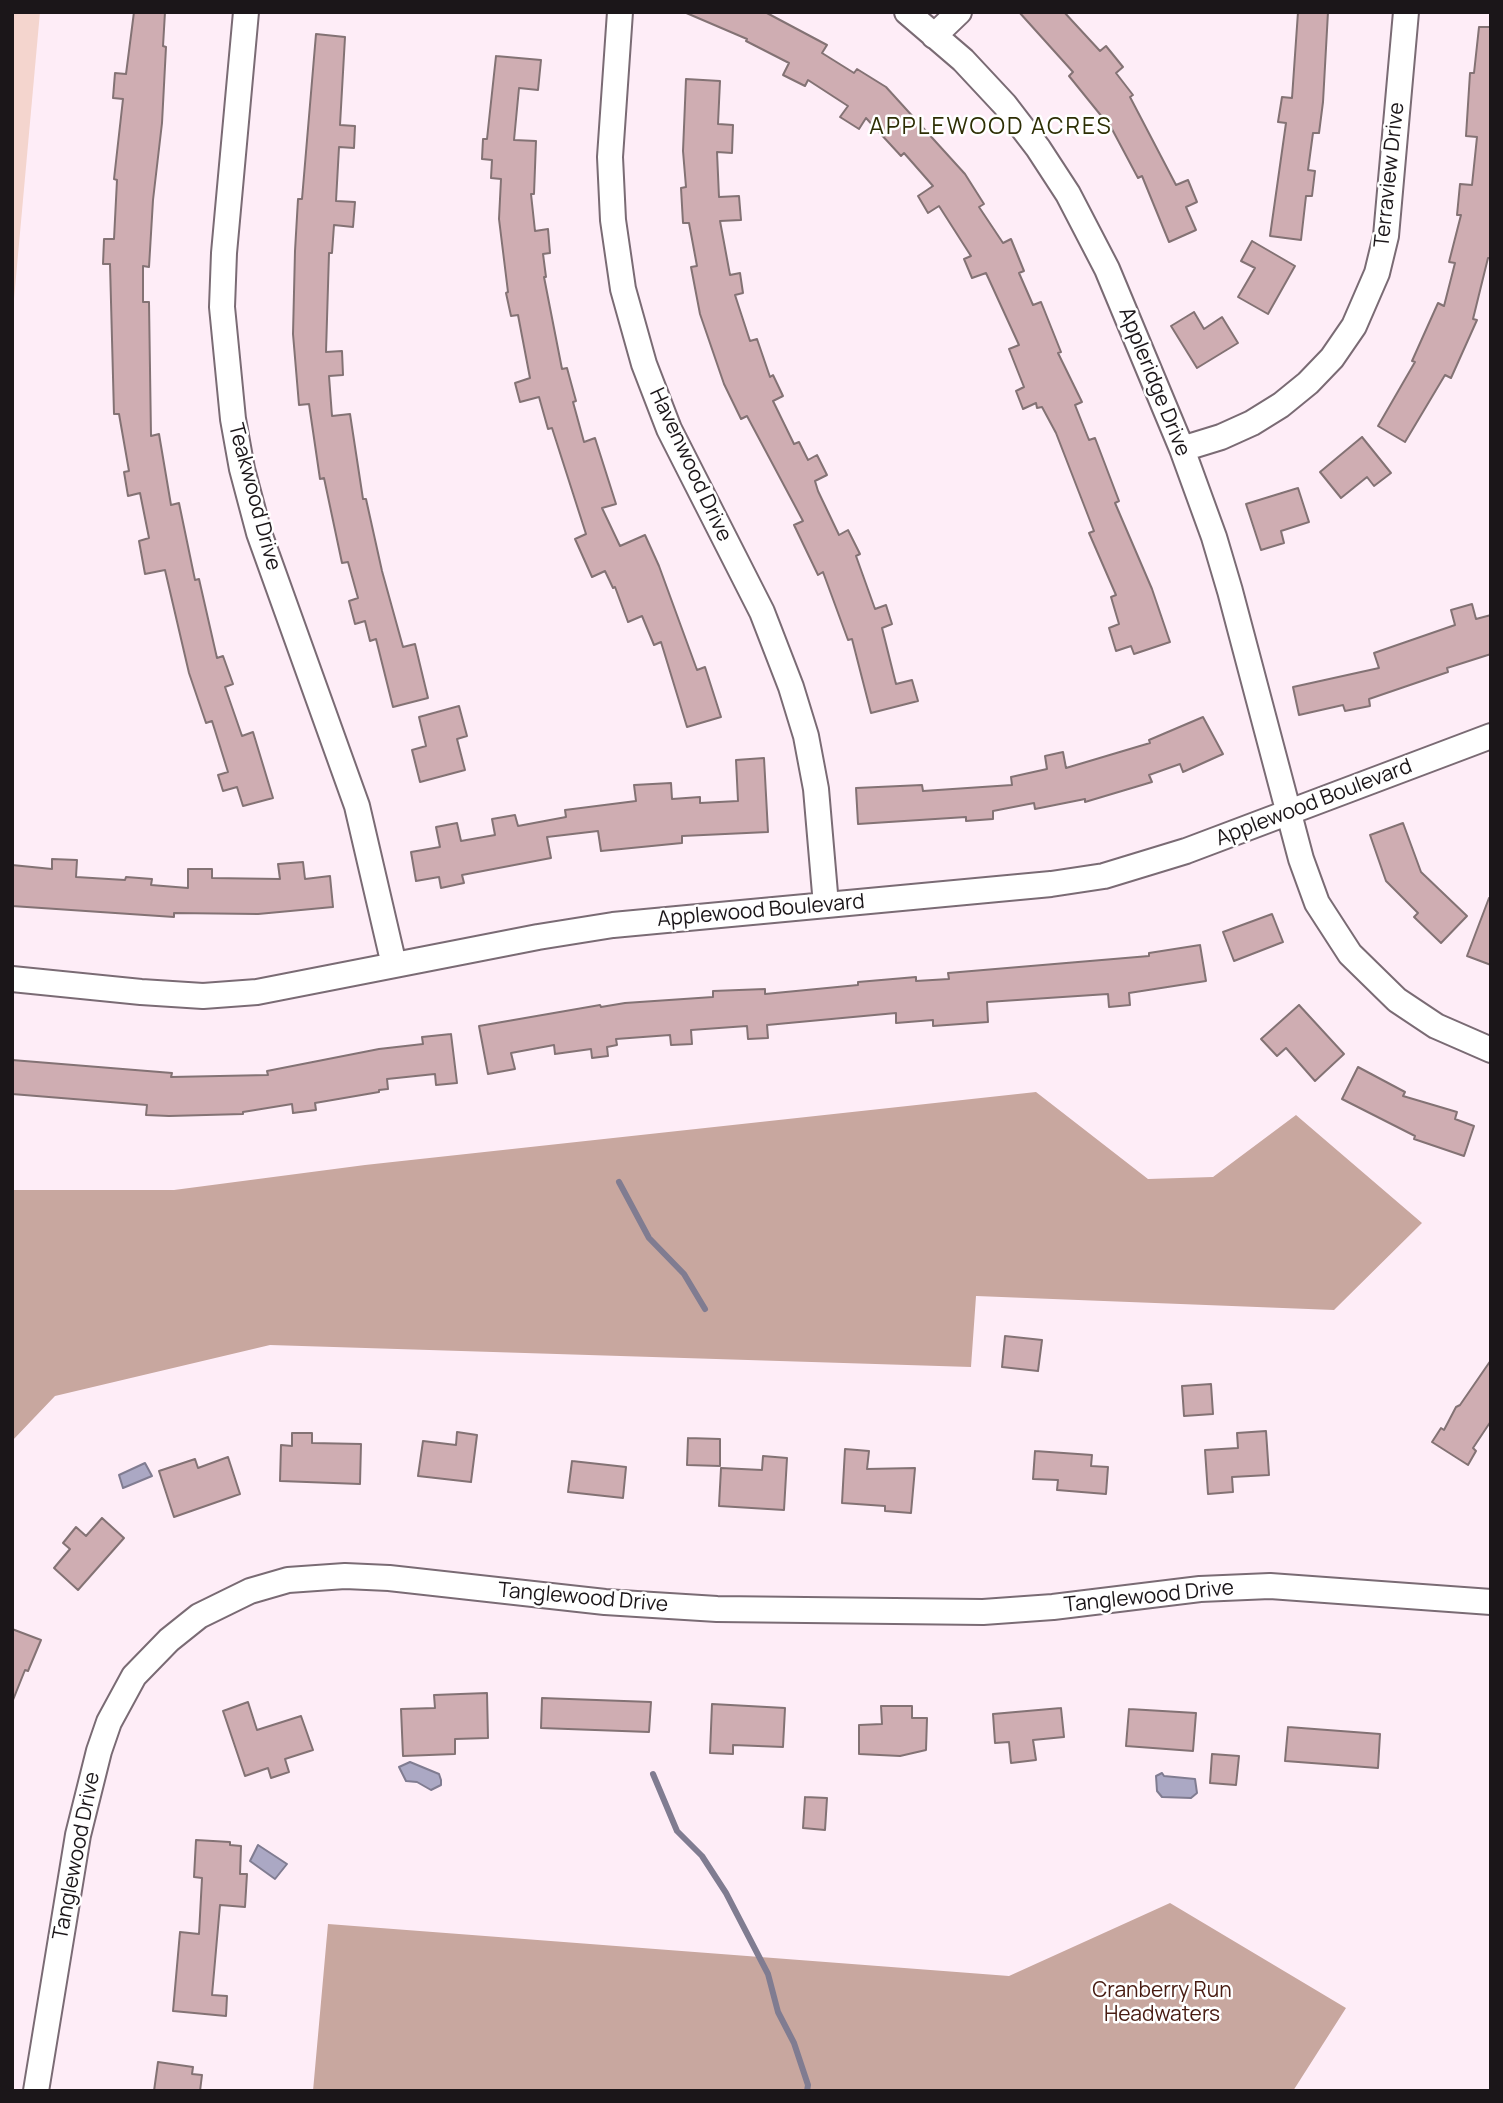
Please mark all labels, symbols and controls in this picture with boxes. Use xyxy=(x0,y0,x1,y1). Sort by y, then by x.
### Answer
street label: Terraview Drive xyxy=(1370,101,1410,249)
district label: APPLEWOOD ACRES xyxy=(871,114,1111,142)
street label: Appleridge Drive xyxy=(1113,304,1195,460)
street label: Havenwood Drive xyxy=(643,384,737,546)
street label: Teakwood Drive xyxy=(222,421,286,573)
street label: Applewood Boulevard xyxy=(1212,754,1416,852)
street label: Applewood Boulevard xyxy=(656,889,866,933)
street label: Tanglewood Drive xyxy=(1063,1576,1235,1618)
street label: Tanglewood Drive xyxy=(497,1578,669,1618)
street label: Tanglewood Drive xyxy=(48,1770,106,1942)
park label: Cranberry Run Headwaters xyxy=(1092,1978,1232,2028)

